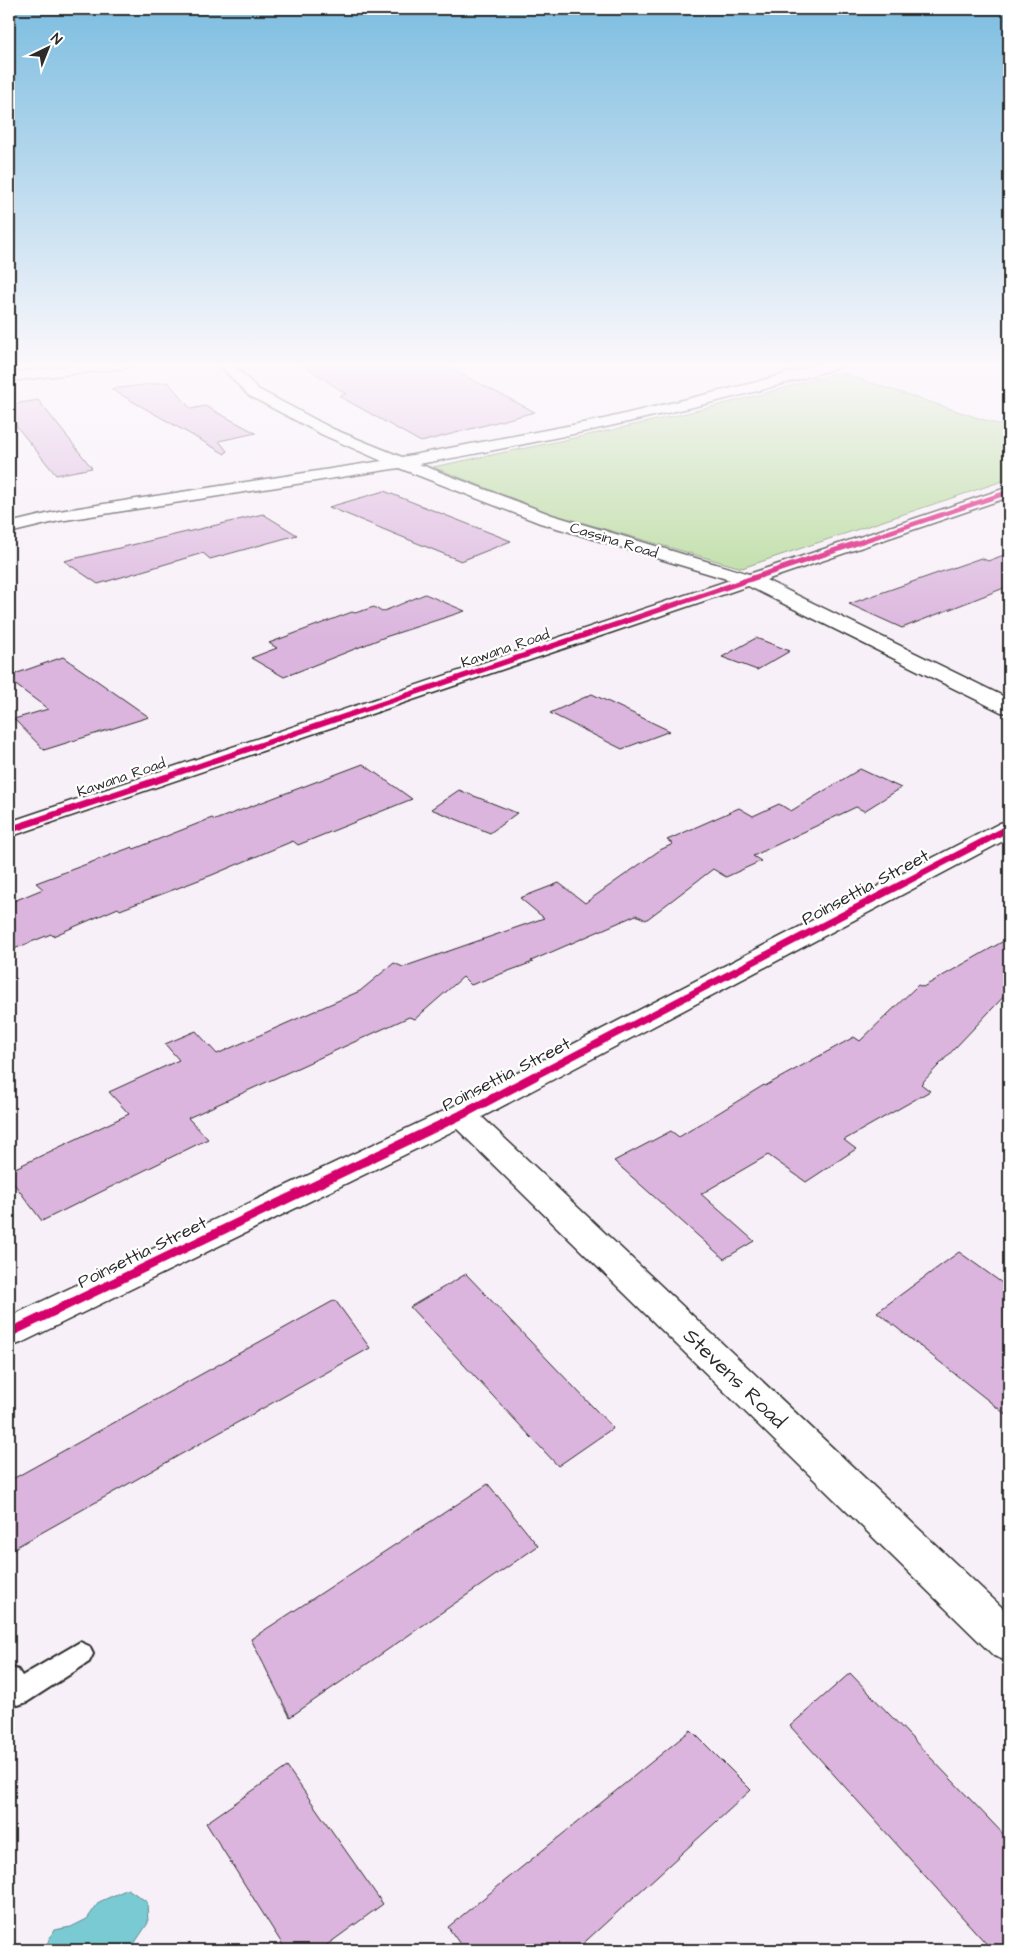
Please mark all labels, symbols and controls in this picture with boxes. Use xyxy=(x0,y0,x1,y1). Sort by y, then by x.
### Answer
north arrow xyxy=(22,22,72,72)
text: N xyxy=(46,29,66,50)
street label: Cassina Road xyxy=(567,517,661,564)
street label: Kawana Road xyxy=(458,623,552,673)
street label: Kawana Road xyxy=(74,752,168,802)
street label: Poinsettia Street xyxy=(797,843,934,932)
street label: Poinsettia Street xyxy=(438,1031,575,1118)
street label: Poinsettia Street xyxy=(73,1210,212,1295)
street label: Stevens Road xyxy=(677,1322,793,1435)

